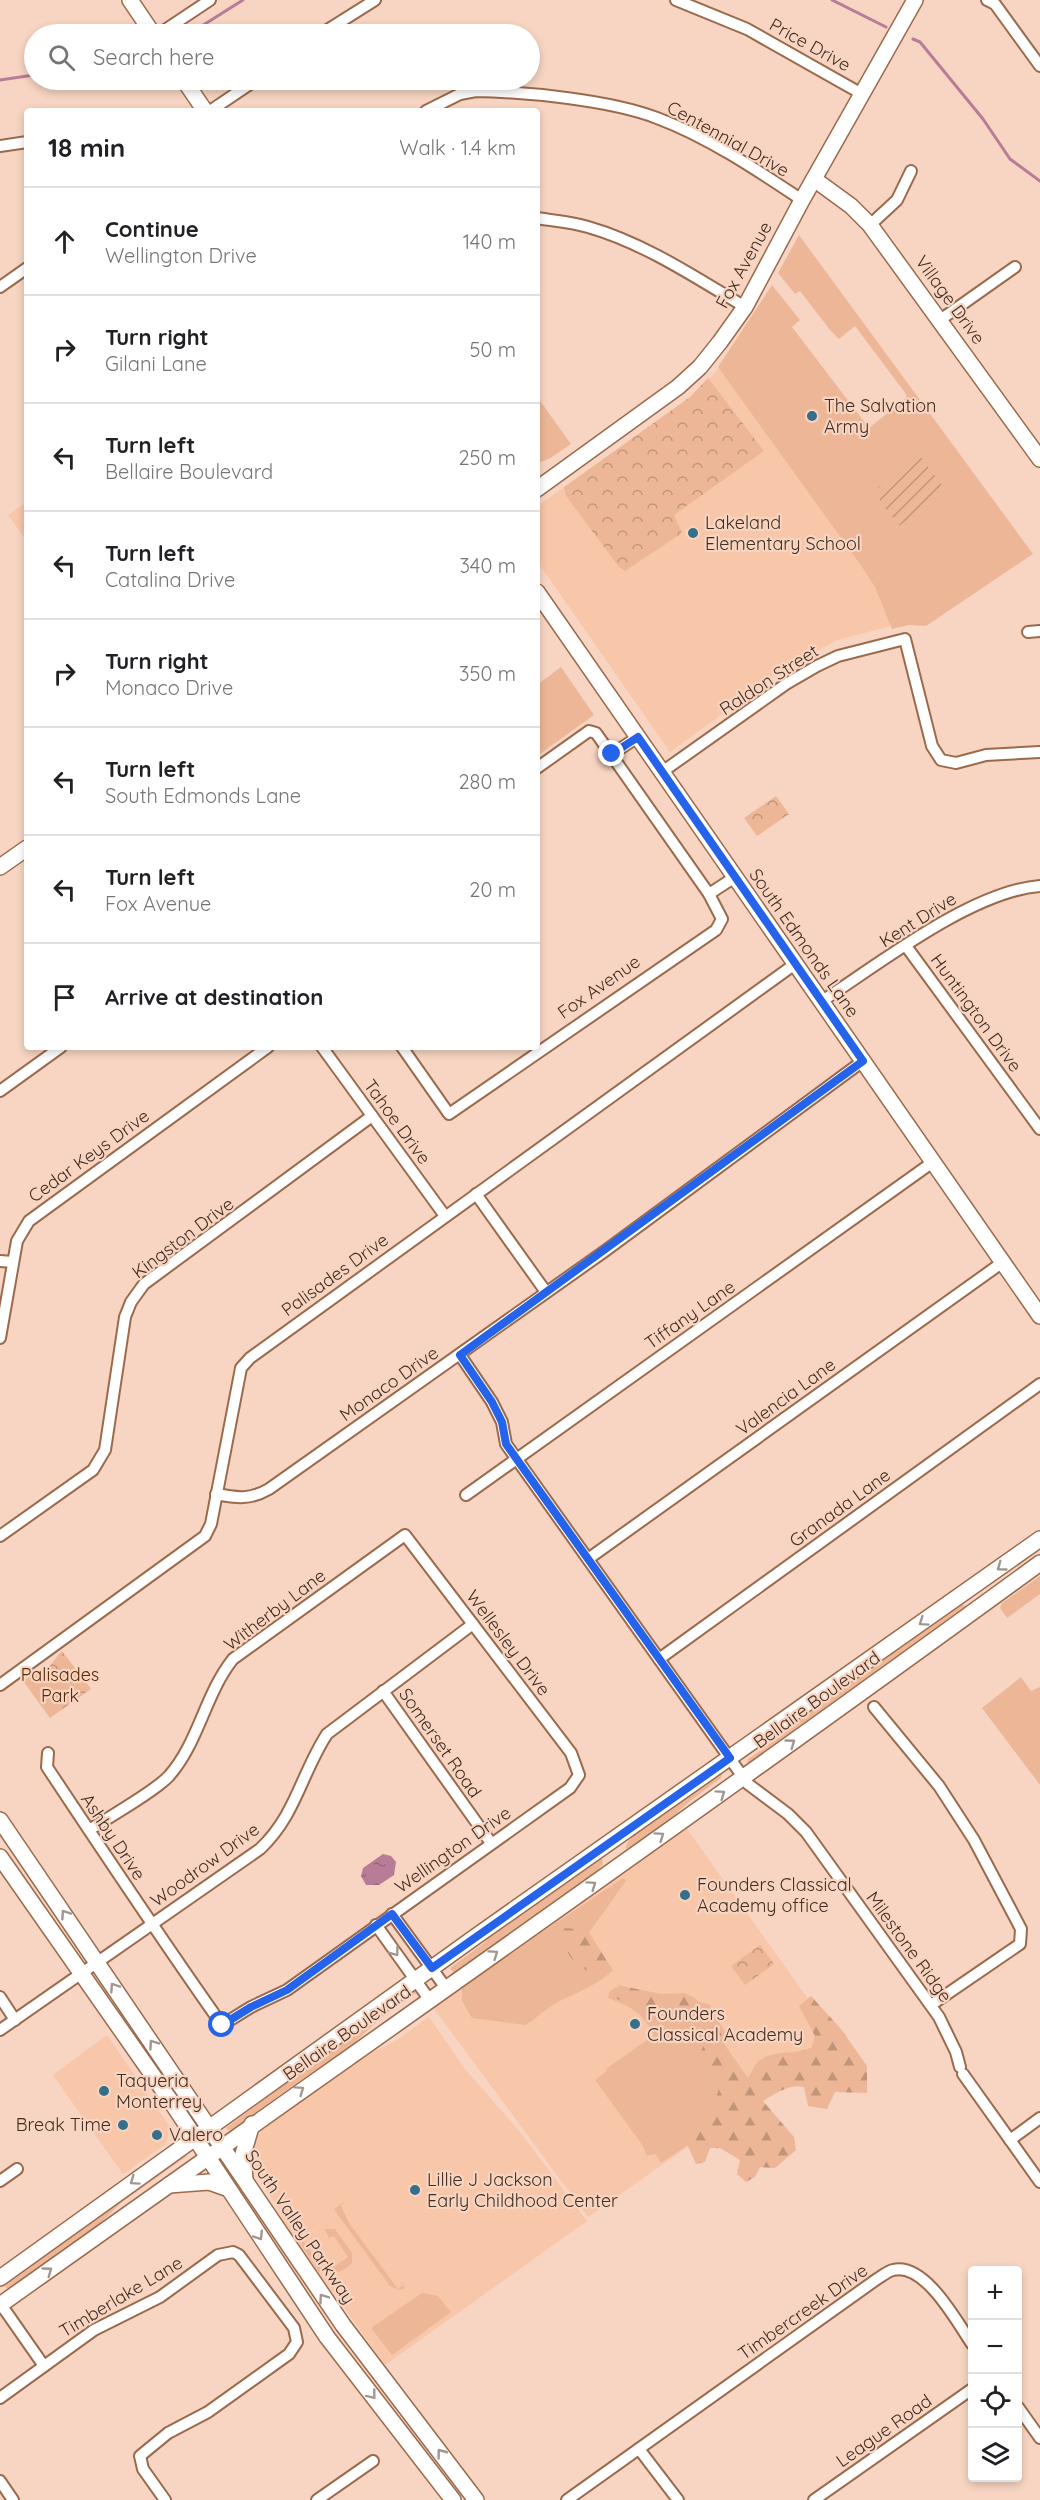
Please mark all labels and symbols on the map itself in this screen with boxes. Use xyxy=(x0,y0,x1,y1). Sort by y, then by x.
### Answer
street label: Price Drive xyxy=(766,13,855,76)
street label: Centennial Drive xyxy=(663,95,793,182)
street label: Fox Avenue xyxy=(710,217,777,312)
street label: Village Drive xyxy=(910,251,990,349)
place label: The Salvation Army xyxy=(824,394,937,438)
marker: The Salvation Army xyxy=(805,409,819,423)
place label: Lakeland Elementary School xyxy=(705,511,861,555)
marker: Lakeland Elementary School xyxy=(686,526,700,540)
street label: Raldon Street xyxy=(715,639,823,720)
route end xyxy=(598,740,624,766)
street label: South Edmonds Lane xyxy=(744,864,864,1022)
street label: Kent Drive xyxy=(875,887,961,952)
street label: Huntington Drive xyxy=(926,949,1027,1076)
street label: Fox Avenue xyxy=(553,950,645,1023)
street label: Tahoe Drive xyxy=(359,1075,436,1169)
street label: Cedar Keys Drive xyxy=(24,1104,154,1207)
street label: Kingston Drive xyxy=(127,1192,238,1283)
street label: Palisades Drive xyxy=(277,1228,393,1321)
street label: Tiffany Lane xyxy=(640,1275,739,1354)
street label: Monaco Drive xyxy=(335,1341,443,1426)
street label: Valencia Lane xyxy=(732,1353,840,1440)
street label: Granada Lane xyxy=(785,1463,895,1552)
one-way arrow xyxy=(996,1560,1007,1571)
street label: Witherby Lane xyxy=(219,1564,330,1655)
street label: Wellesley Drive xyxy=(461,1585,556,1700)
one-way arrow xyxy=(919,1615,930,1626)
street label: Bellaire Boulevard xyxy=(749,1646,885,1753)
park label: Palisades Park xyxy=(21,1663,99,1707)
street label: Somerset Road xyxy=(394,1683,487,1802)
one-way arrow xyxy=(785,1739,796,1750)
street label: Ashby Drive xyxy=(76,1789,151,1884)
one-way arrow xyxy=(714,1790,725,1801)
street label: Wellington Drive xyxy=(390,1801,515,1898)
street label: Woodrow Drive xyxy=(146,1817,264,1912)
one-way arrow xyxy=(654,1833,665,1844)
place label: Founders Classical Academy office xyxy=(697,1873,852,1917)
one-way arrow xyxy=(586,1881,597,1892)
street label: Milestone Ridge xyxy=(861,1887,957,2007)
marker: Founders Classical Academy office xyxy=(678,1888,692,1902)
one-way arrow xyxy=(61,1910,72,1921)
one-way arrow xyxy=(388,1946,399,1957)
one-way arrow xyxy=(488,1950,499,1961)
street label: Bellaire Boulevard xyxy=(278,1980,415,2085)
one-way arrow xyxy=(110,1982,121,1993)
place label: Founders Classical Academy xyxy=(647,2002,803,2046)
route start xyxy=(208,2011,234,2037)
marker: Founders Classical Academy xyxy=(628,2017,642,2031)
one-way arrow xyxy=(149,2040,160,2051)
place label: Taqueria Monterrey xyxy=(116,2069,202,2113)
marker: Taqueria Monterrey xyxy=(97,2084,111,2098)
one-way arrow xyxy=(294,2086,305,2097)
place label: Break Time xyxy=(16,2113,111,2136)
marker: Break Time xyxy=(116,2118,130,2132)
place label: Valero xyxy=(169,2123,223,2146)
marker: Valero xyxy=(150,2128,164,2142)
street label: South Valley Parkway xyxy=(240,2145,361,2308)
place label: Lillie J Jackson Early Childhood Center xyxy=(427,2168,618,2212)
one-way arrow xyxy=(130,2174,141,2185)
marker: Lillie J Jackson Early Childhood Center xyxy=(408,2183,422,2197)
one-way arrow xyxy=(251,2230,262,2241)
street label: Timberlake Lane xyxy=(55,2251,186,2342)
street label: Timbercreek Drive xyxy=(734,2258,872,2365)
one-way arrow xyxy=(41,2267,52,2278)
one-way arrow xyxy=(319,2293,330,2304)
one-way arrow xyxy=(364,2388,375,2399)
street label: League Road xyxy=(831,2389,936,2472)
one-way arrow xyxy=(437,2449,448,2460)

